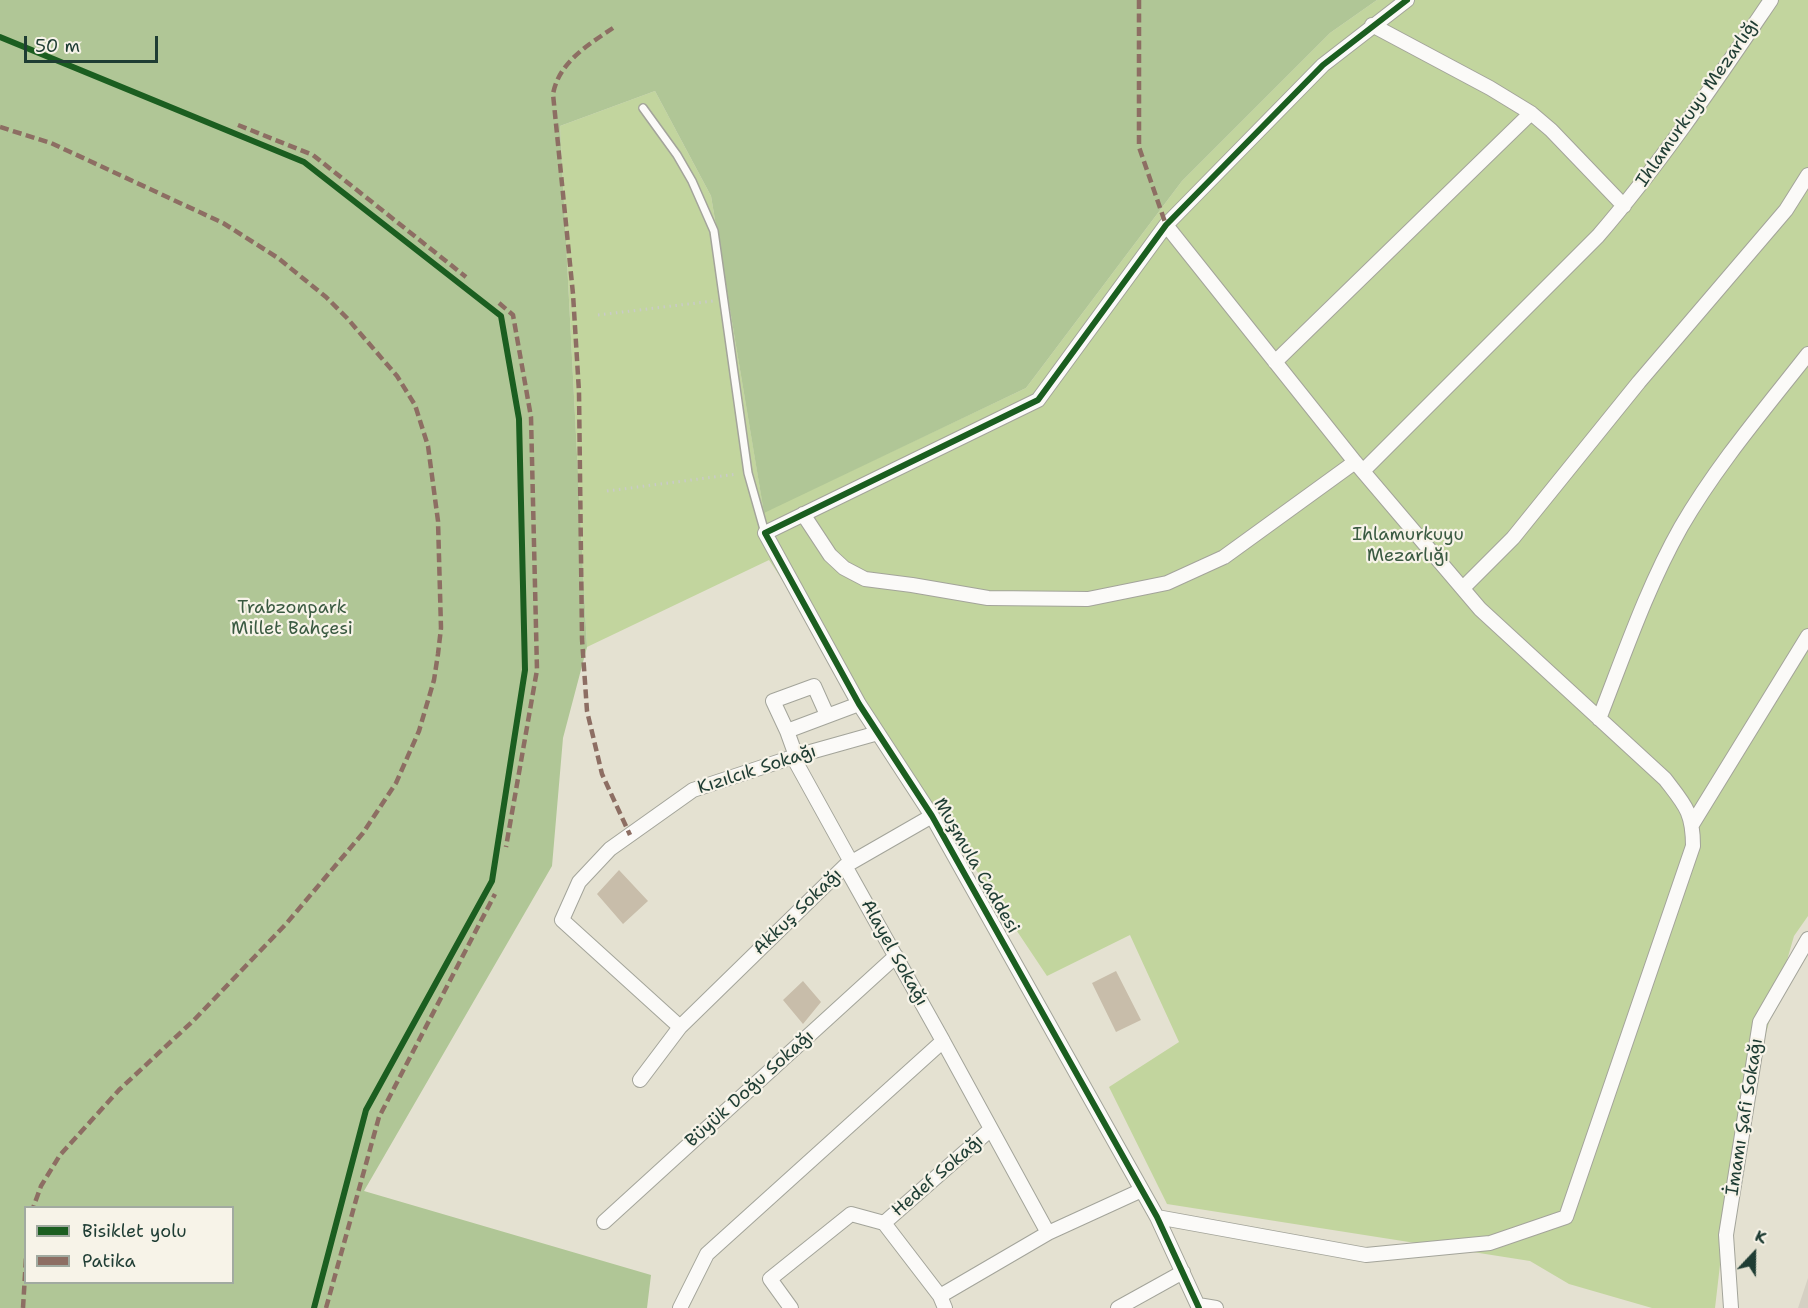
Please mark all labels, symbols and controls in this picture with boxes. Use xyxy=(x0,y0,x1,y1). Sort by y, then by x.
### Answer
street label: Ihlamurkuyu Mezarlığı xyxy=(1632,15,1764,191)
scale bar xyxy=(27,24,160,62)
text: 50 m xyxy=(35,34,80,58)
park label: Ihlamurkuyu Mezarlığı xyxy=(1352,524,1464,566)
park label: Trabzonpark Millet Bahçesi xyxy=(231,597,353,640)
street label: Kızılcık Sokağı xyxy=(695,741,819,799)
street label: Muşmula Caddesi xyxy=(929,795,1023,937)
street label: Akkuş Sokağı xyxy=(749,864,847,960)
street label: Alayel Sokağı xyxy=(856,896,932,1010)
street label: Büyük Doğu Sokağı xyxy=(681,1026,819,1152)
street label: İmamı Şafi Sokağı xyxy=(1722,1037,1768,1197)
street label: Hedef Sokağı xyxy=(888,1130,988,1222)
legend xyxy=(24,1206,234,1284)
text: Bisiklet yolu xyxy=(82,1219,187,1243)
north arrow xyxy=(1724,1224,1784,1284)
text: K xyxy=(1752,1225,1770,1249)
text: Patika xyxy=(82,1249,136,1273)

